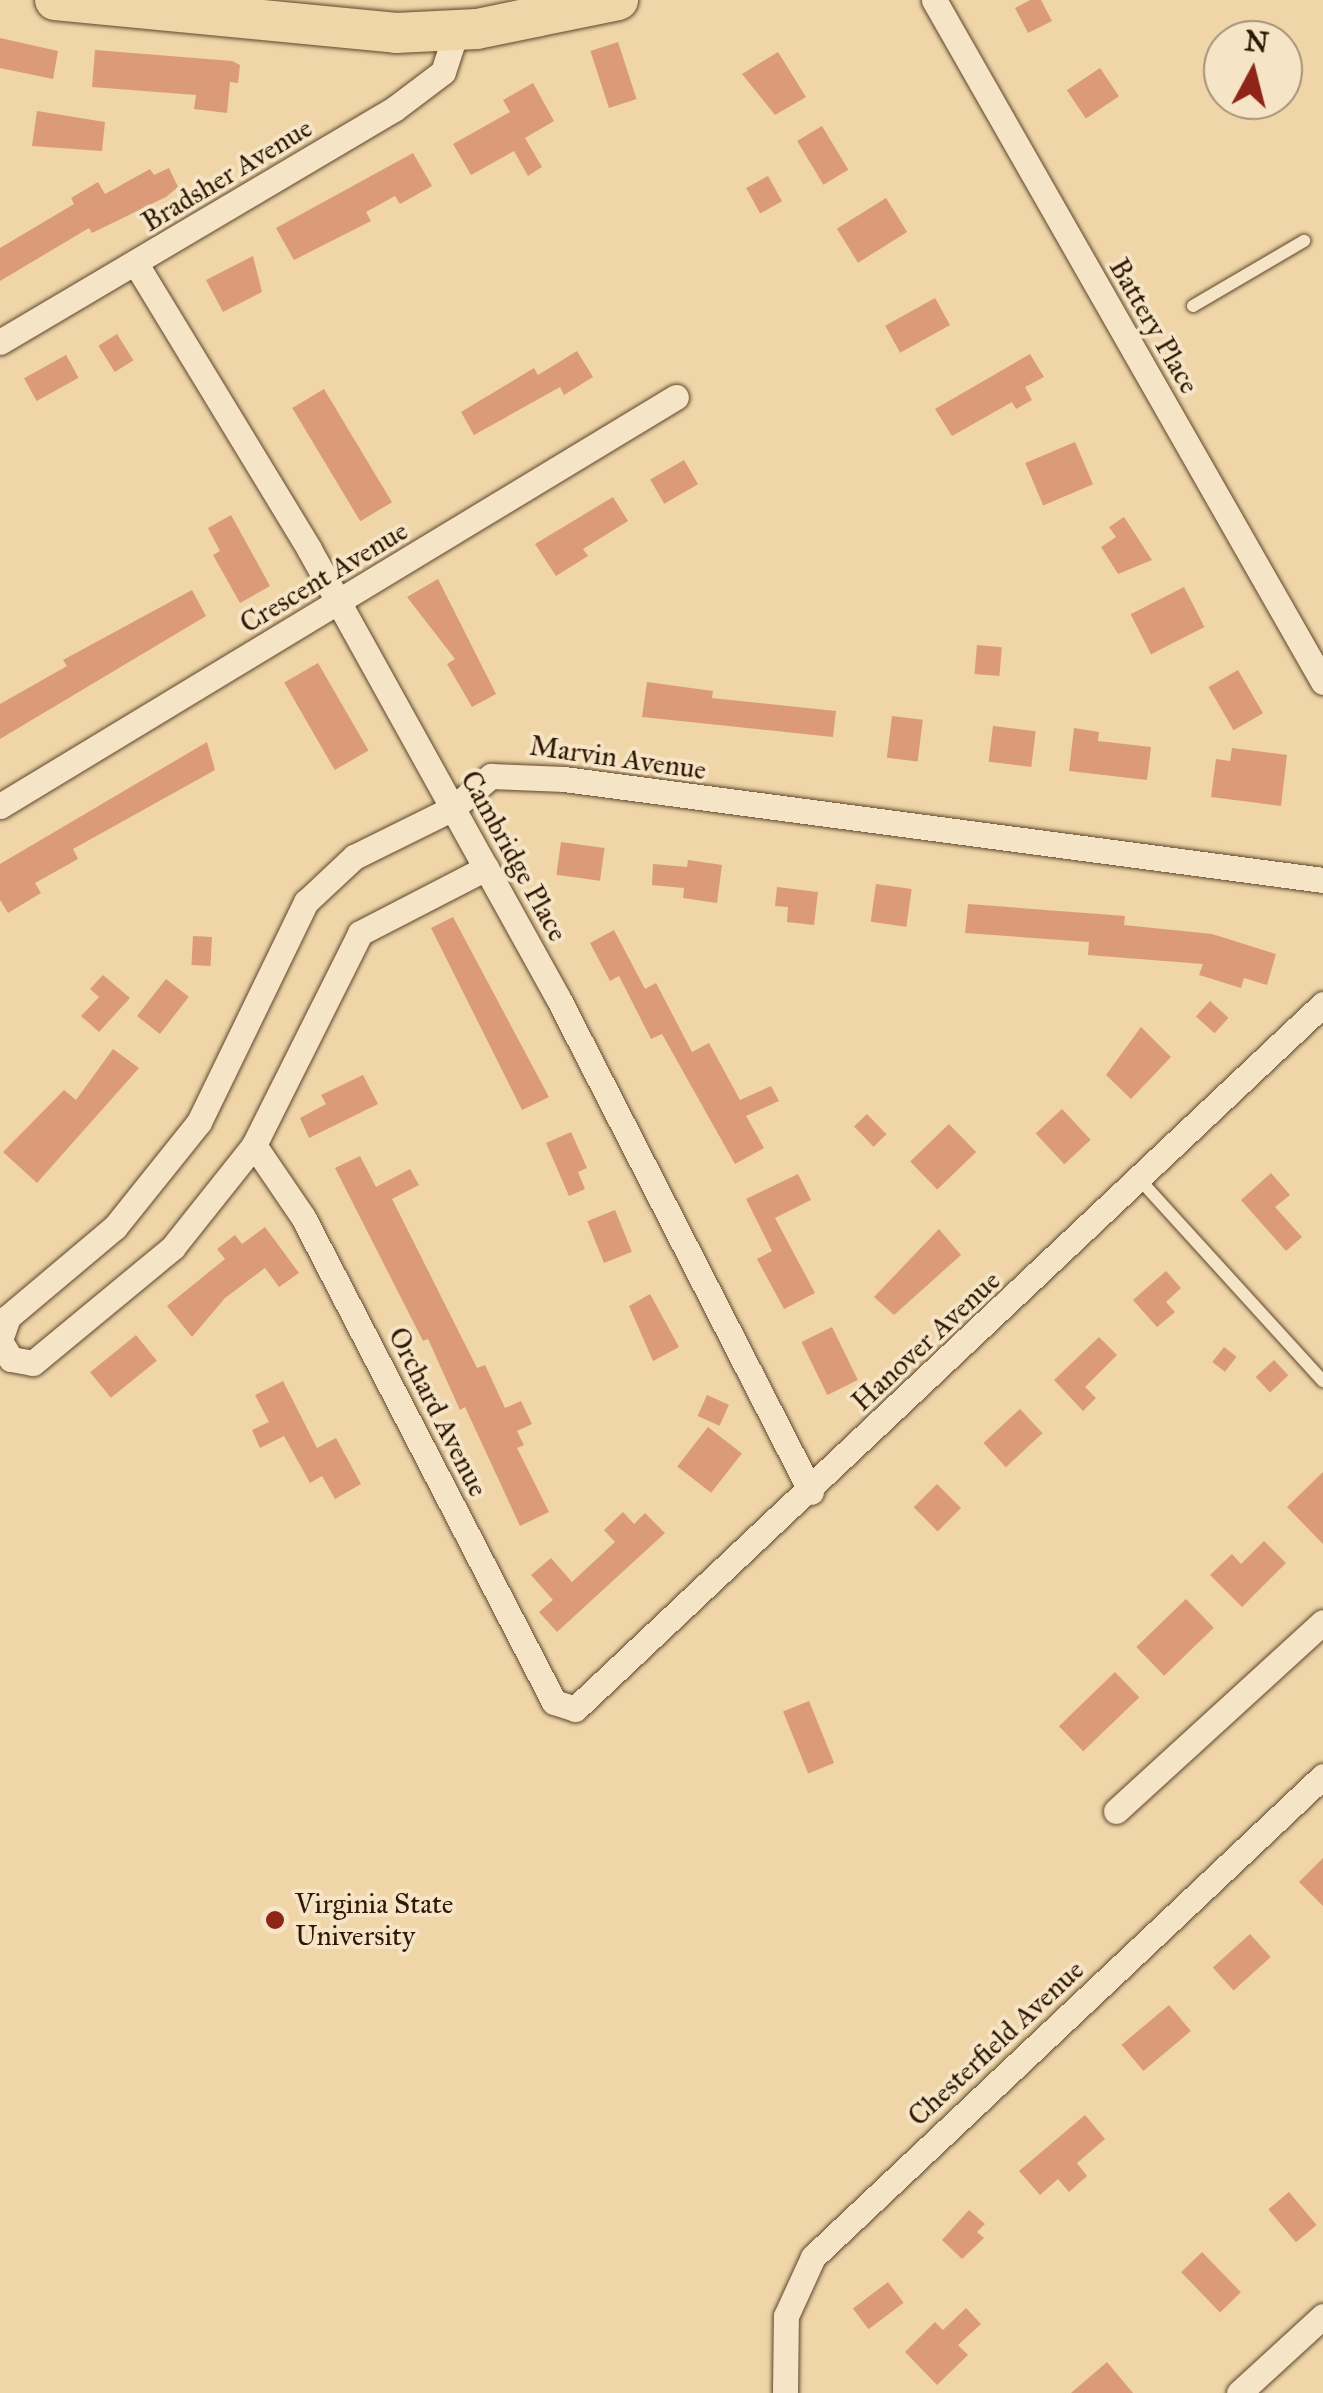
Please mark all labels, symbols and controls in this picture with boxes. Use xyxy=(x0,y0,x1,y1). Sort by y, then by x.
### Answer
north arrow xyxy=(1203,20,1303,120)
text: N xyxy=(1243,23,1270,61)
street label: Bradsher Avenue xyxy=(136,111,318,239)
street label: Battery Place xyxy=(1102,252,1206,400)
street label: Crescent Avenue xyxy=(234,514,414,640)
street label: Marvin Avenue xyxy=(528,729,708,787)
street label: Cambridge Place xyxy=(453,765,575,947)
street label: Hanover Avenue xyxy=(845,1264,1007,1418)
street label: Orchard Avenue xyxy=(381,1322,495,1502)
place label: Virginia State University xyxy=(295,1887,454,1953)
marker: Virginia State University xyxy=(264,1909,286,1931)
street label: Chesterfield Avenue xyxy=(901,1953,1091,2133)

